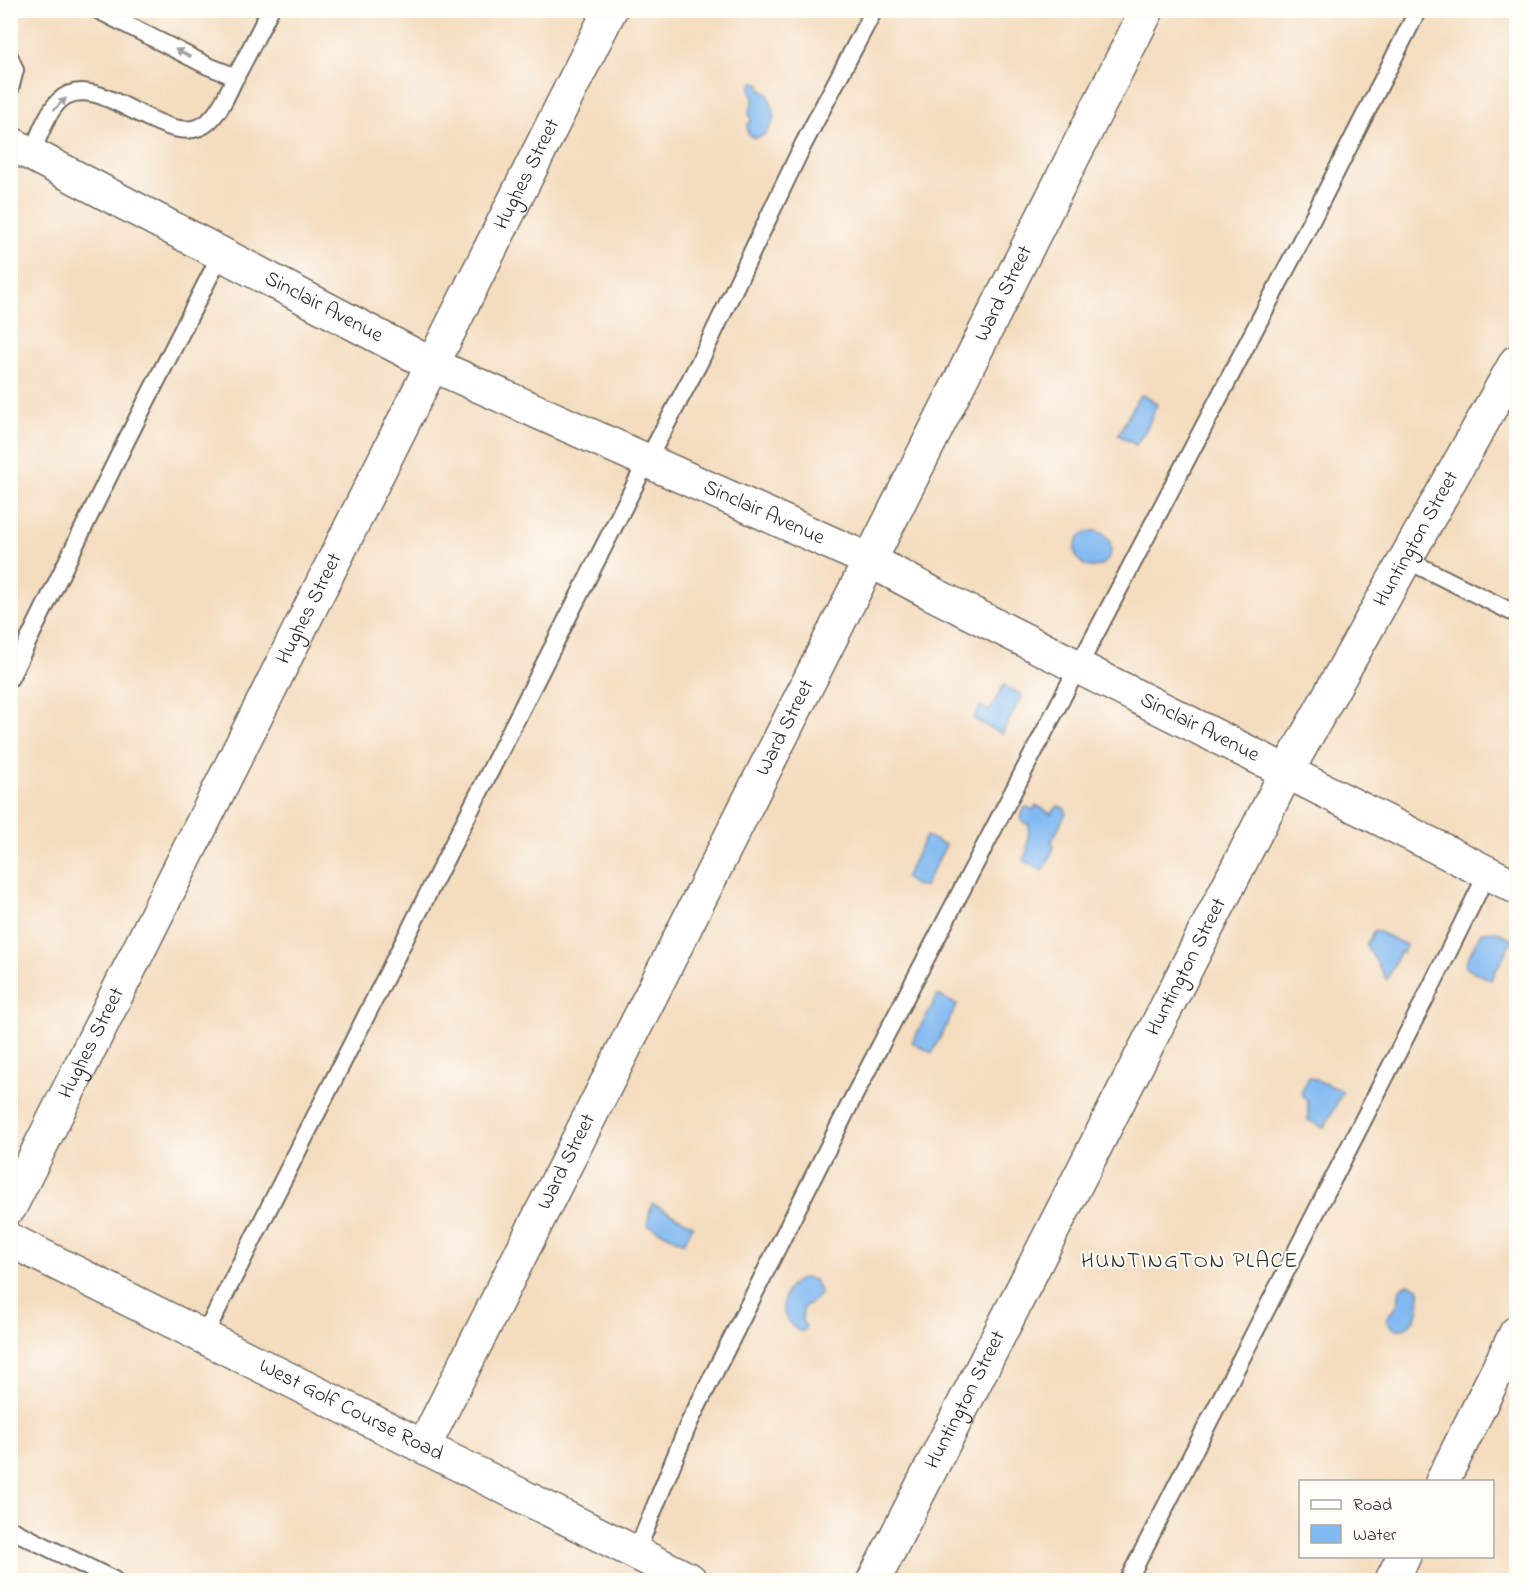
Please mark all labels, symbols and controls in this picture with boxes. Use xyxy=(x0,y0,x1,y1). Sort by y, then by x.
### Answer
one-way arrow xyxy=(174,48,191,57)
one-way arrow xyxy=(53,97,67,111)
street label: Hughes Street xyxy=(487,114,568,235)
street label: Ward Street xyxy=(967,241,1041,347)
street label: Sinclair Avenue xyxy=(259,264,389,351)
street label: Huntington Street xyxy=(1367,466,1467,613)
street label: Sinclair Avenue xyxy=(698,473,830,553)
street label: Hughes Street xyxy=(269,548,350,670)
street label: Ward Street xyxy=(749,675,822,781)
street label: Sinclair Avenue xyxy=(1135,685,1265,771)
street label: Huntington Street xyxy=(1139,893,1235,1042)
street label: Hughes Street xyxy=(51,983,133,1104)
street label: Ward Street xyxy=(530,1109,604,1215)
district label: HUNTINGTON PLACE xyxy=(1081,1246,1299,1278)
street label: Huntington Street xyxy=(918,1326,1014,1474)
street label: West Golf Course Road xyxy=(253,1352,448,1469)
legend xyxy=(1299,1480,1494,1558)
text: Road xyxy=(1353,1493,1392,1519)
text: Water xyxy=(1353,1523,1397,1549)

